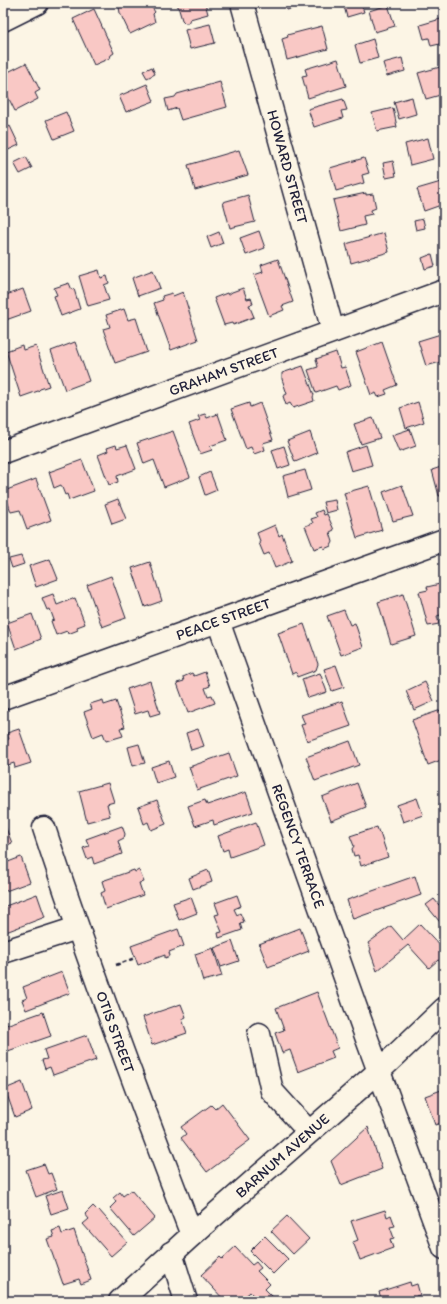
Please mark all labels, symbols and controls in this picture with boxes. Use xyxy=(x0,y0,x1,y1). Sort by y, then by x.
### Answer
street label: HOWARD STREET xyxy=(263,108,312,226)
street label: GRAHAM STREET xyxy=(166,343,282,400)
street label: PEACE STREET xyxy=(174,594,274,644)
street label: REGENCY TERRACE xyxy=(268,782,329,911)
street label: OTIS STREET xyxy=(92,988,139,1076)
street label: BARNUM AVENUE xyxy=(232,1110,333,1202)

